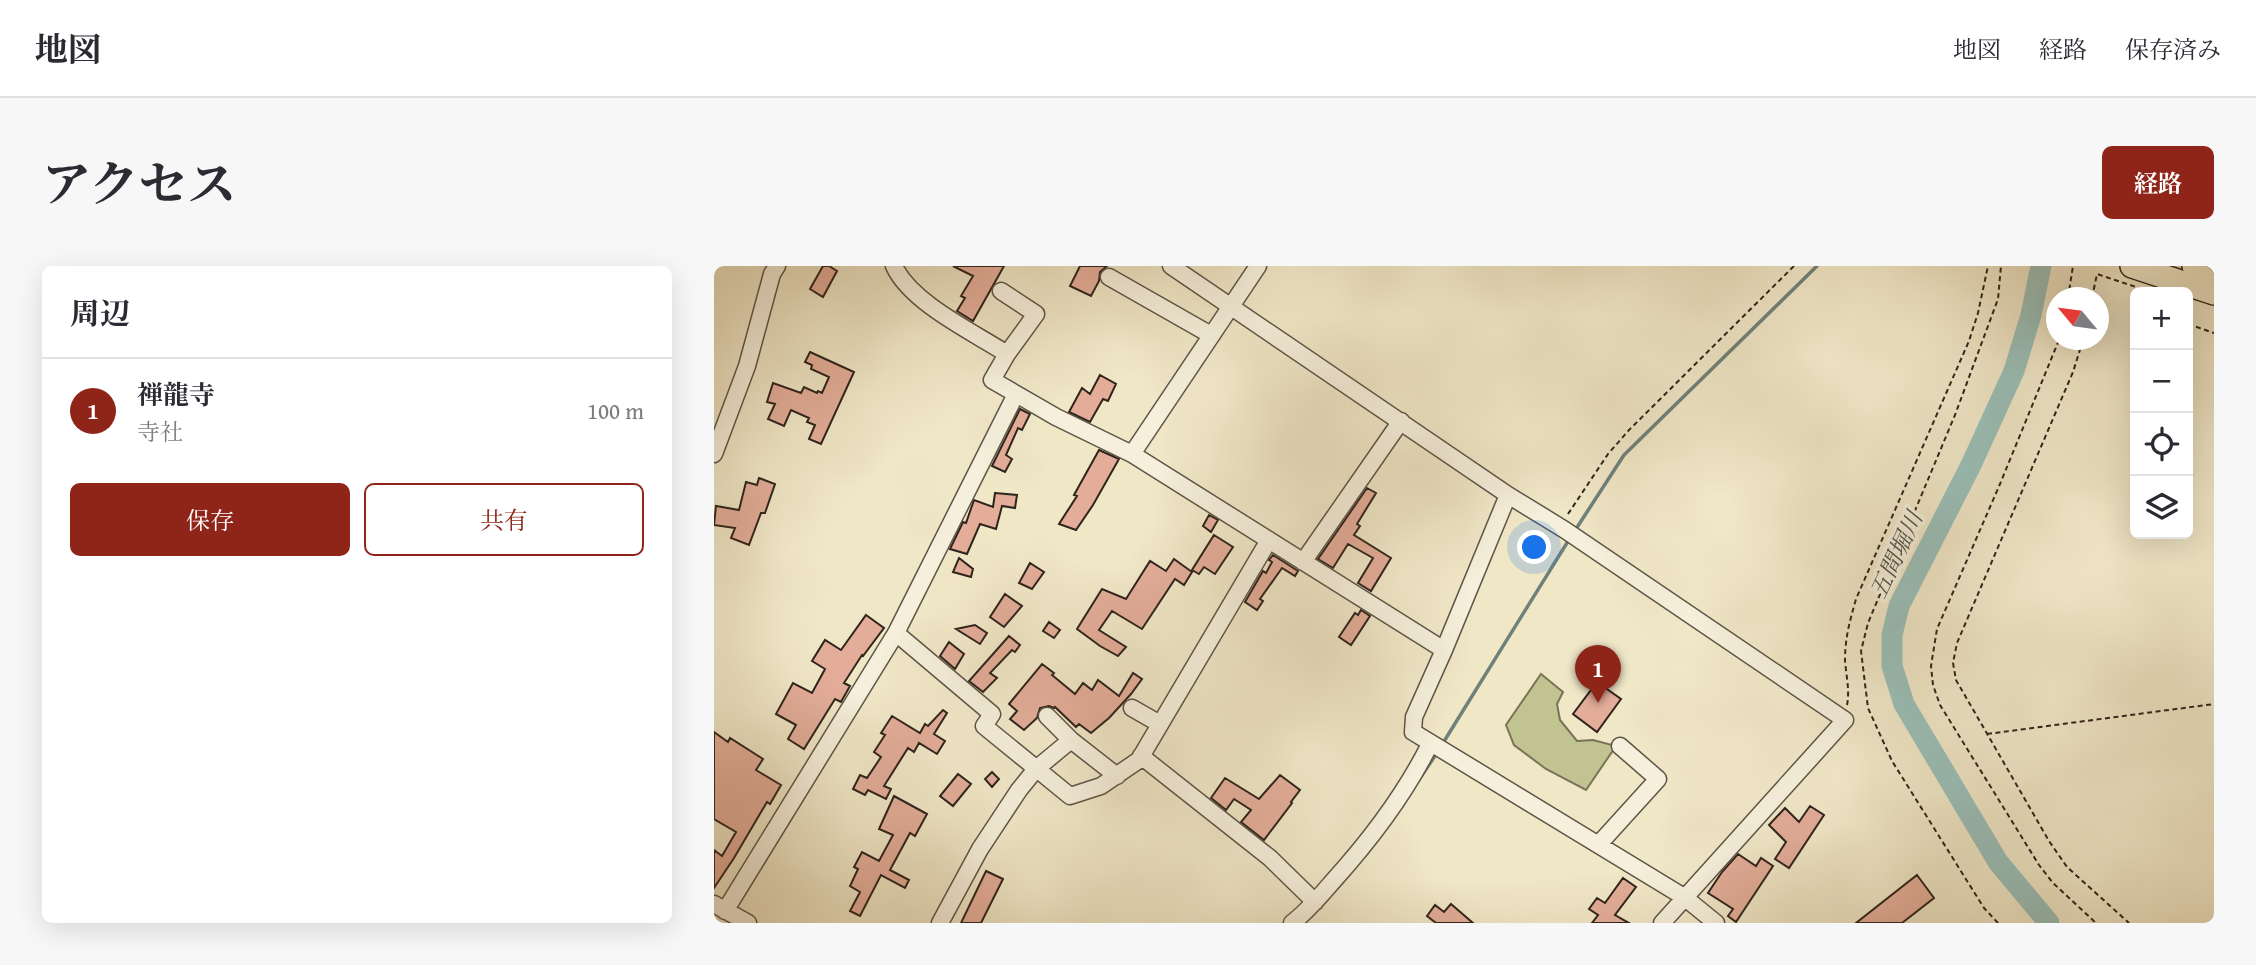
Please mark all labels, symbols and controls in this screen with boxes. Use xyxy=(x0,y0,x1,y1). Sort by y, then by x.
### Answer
text: 地図 xyxy=(35,25,101,73)
text: 地図 xyxy=(1953,32,2001,67)
text: 経路 xyxy=(2039,32,2087,67)
text: 保存済み xyxy=(2125,32,2221,67)
button: 経路 xyxy=(2102,146,2214,219)
text: アクセス xyxy=(42,147,237,219)
north arrow xyxy=(2046,287,2109,350)
map controls xyxy=(2130,287,2193,539)
button: + xyxy=(2130,287,2193,350)
text: 周辺 xyxy=(70,291,130,335)
button: − xyxy=(2130,350,2193,413)
text: 禅龍寺 xyxy=(137,375,215,414)
text: 1 xyxy=(87,394,99,427)
text: 100 m xyxy=(587,394,644,427)
button: locate xyxy=(2130,413,2193,476)
text: 寺社 xyxy=(137,415,183,448)
button: layers xyxy=(2130,476,2193,539)
button: 保存 xyxy=(70,483,350,556)
button: 共有 xyxy=(364,483,644,556)
water label: 五間堀川 xyxy=(1861,503,1931,603)
your location xyxy=(1517,530,1551,564)
pin: 1 xyxy=(1575,645,1621,703)

